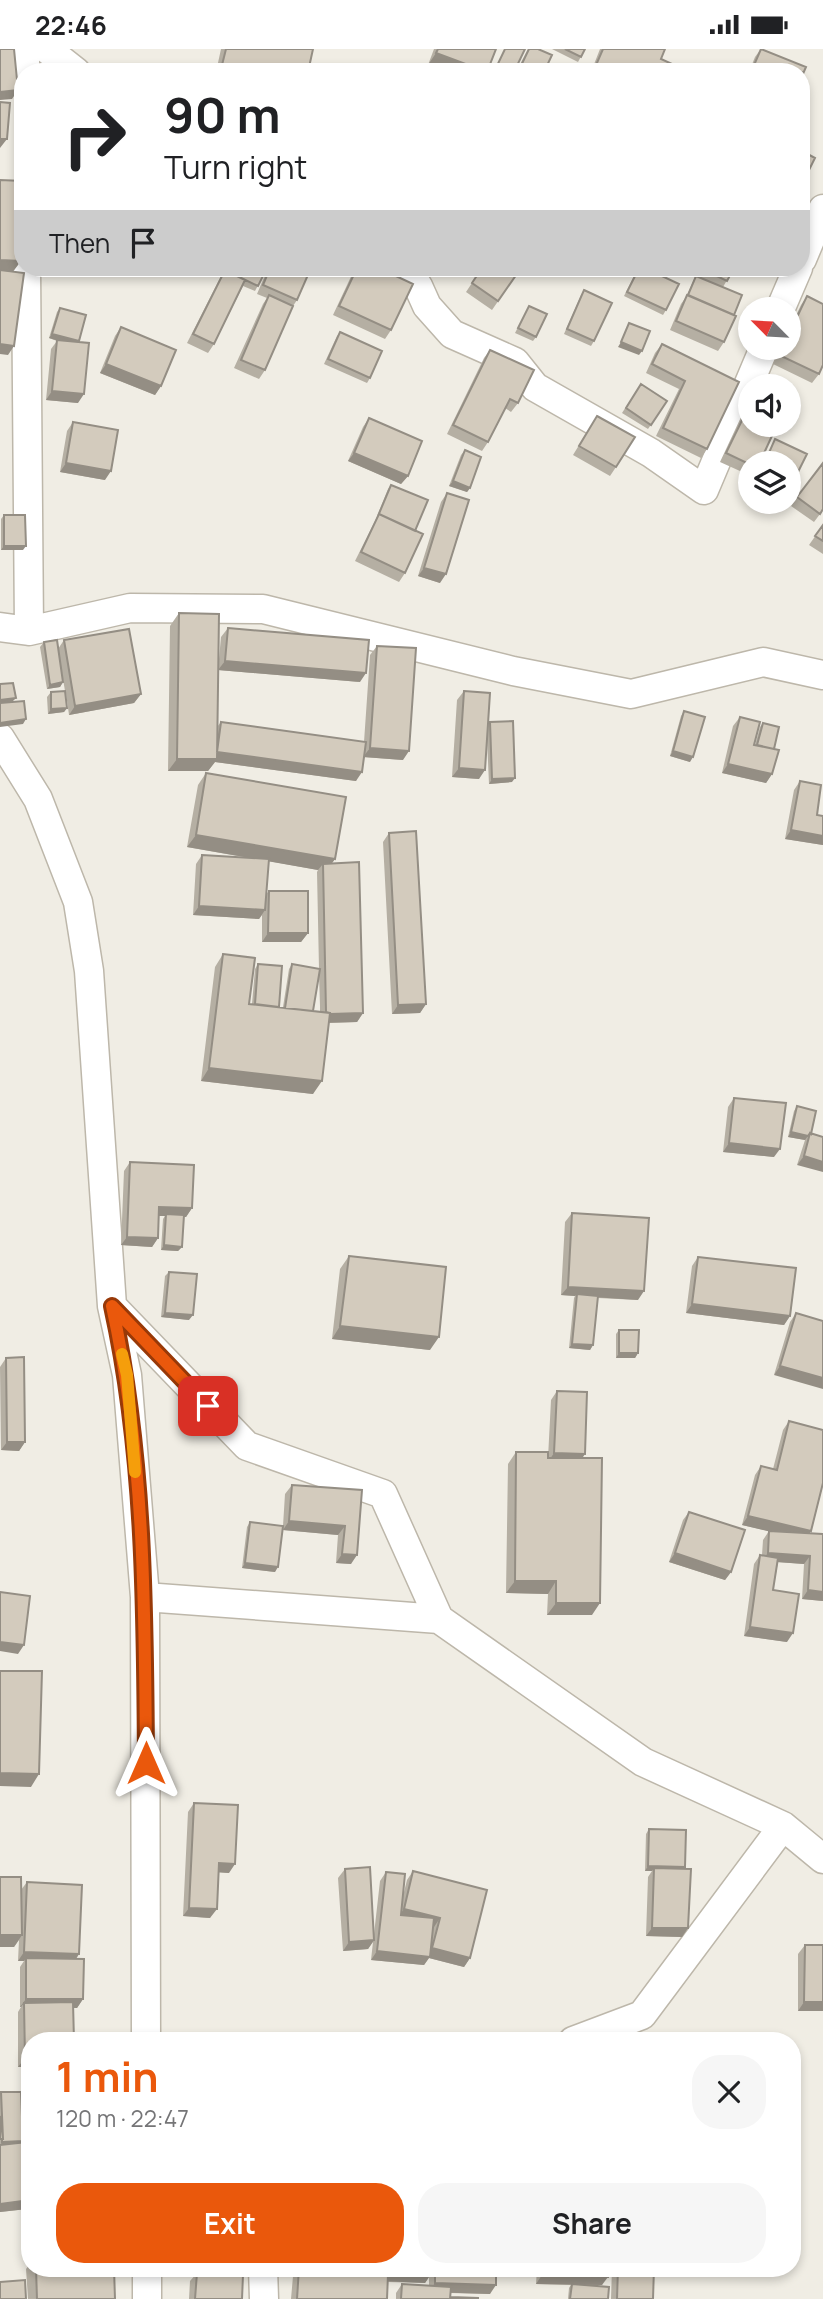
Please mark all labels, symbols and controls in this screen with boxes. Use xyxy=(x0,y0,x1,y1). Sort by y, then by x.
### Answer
text: 22:46 xyxy=(35,7,107,43)
text: 90 m xyxy=(164,81,281,148)
icon: right xyxy=(49,91,140,182)
text: Turn right xyxy=(164,145,307,189)
icon: arrive xyxy=(124,224,162,262)
text: Then xyxy=(49,225,110,261)
north arrow xyxy=(738,297,802,361)
map controls xyxy=(738,297,801,514)
button: sound xyxy=(738,374,801,437)
button: layers xyxy=(738,451,801,514)
pin xyxy=(178,1376,238,1436)
icon: arrive xyxy=(189,1387,227,1425)
position arrow xyxy=(109,1726,183,1800)
text: 1 min xyxy=(56,2047,159,2105)
button: close xyxy=(692,2055,766,2129)
text: 120 m · 22:47 xyxy=(56,2102,189,2134)
button: Exit xyxy=(56,2183,404,2263)
button: Share xyxy=(418,2183,766,2263)

